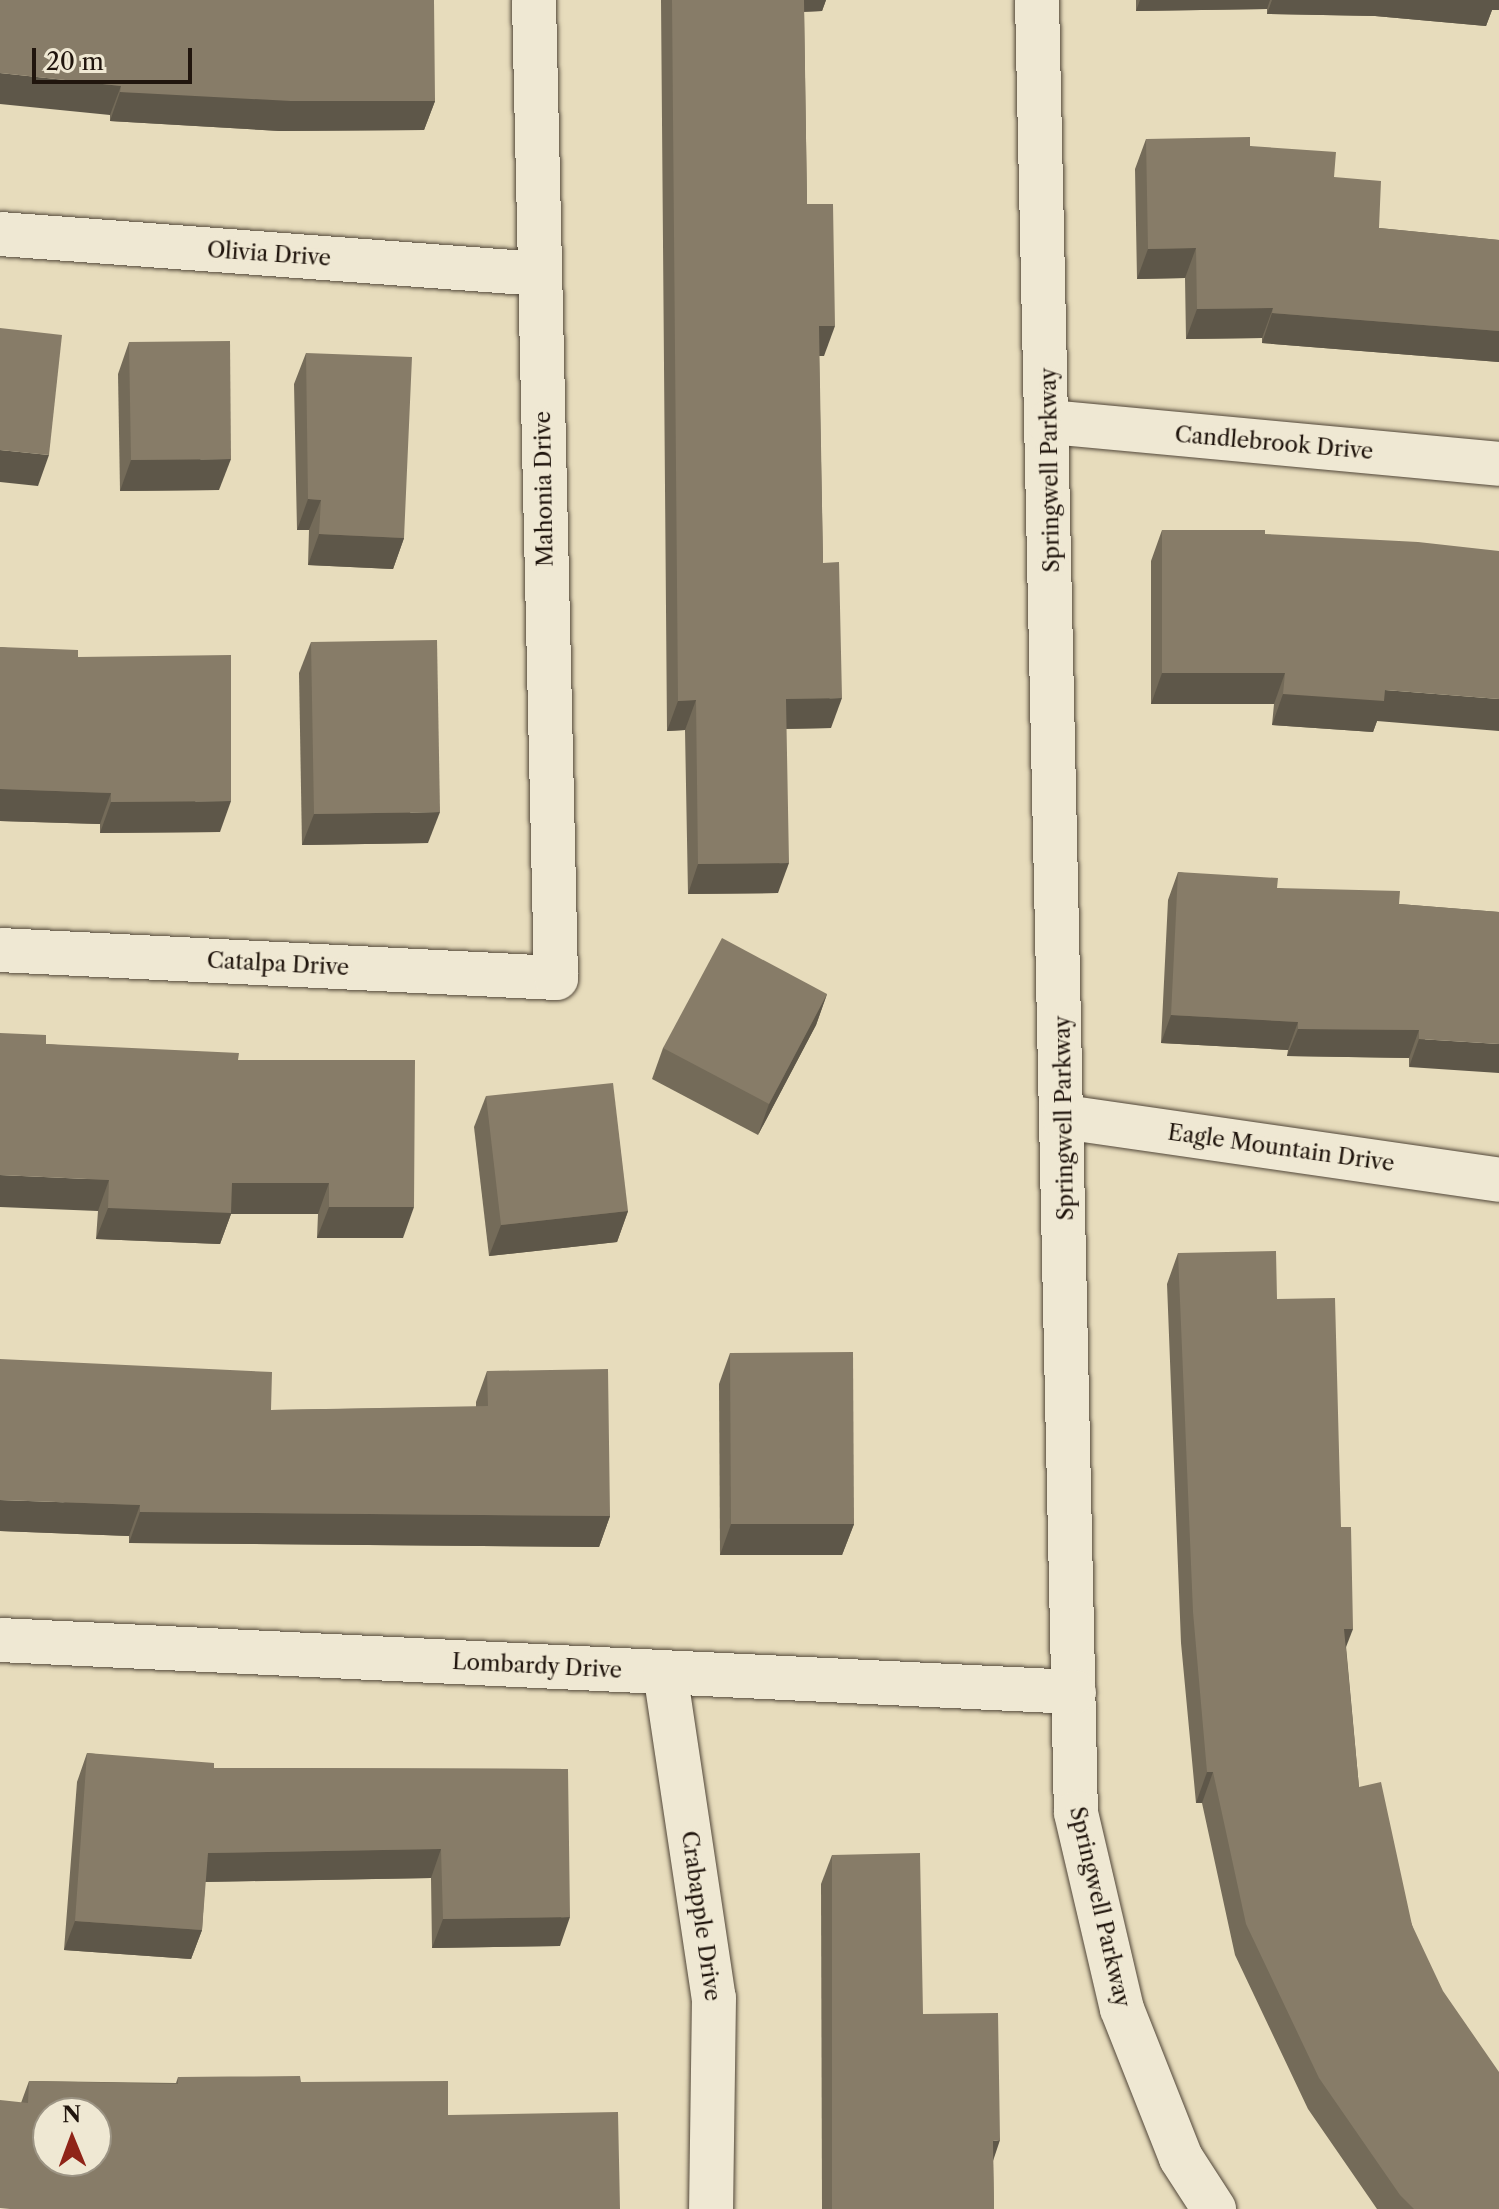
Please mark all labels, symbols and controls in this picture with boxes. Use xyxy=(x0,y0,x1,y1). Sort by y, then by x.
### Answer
scale bar xyxy=(36,32,196,82)
text: 20 m xyxy=(46,47,104,76)
street label: Olivia Drive xyxy=(206,236,332,272)
street label: Springwell Parkway xyxy=(1035,367,1065,573)
street label: Mahonia Drive xyxy=(529,411,559,567)
street label: Candlebrook Drive xyxy=(1173,421,1375,465)
street label: Catalpa Drive xyxy=(206,947,350,981)
street label: Springwell Parkway xyxy=(1049,1015,1079,1221)
street label: Eagle Mountain Drive xyxy=(1166,1119,1396,1177)
street label: Lombardy Drive xyxy=(451,1648,623,1684)
street label: Springwell Parkway xyxy=(1064,1804,1136,2010)
street label: Crabapple Drive xyxy=(676,1829,726,2003)
north arrow xyxy=(32,2097,112,2177)
text: N xyxy=(62,2101,81,2128)

